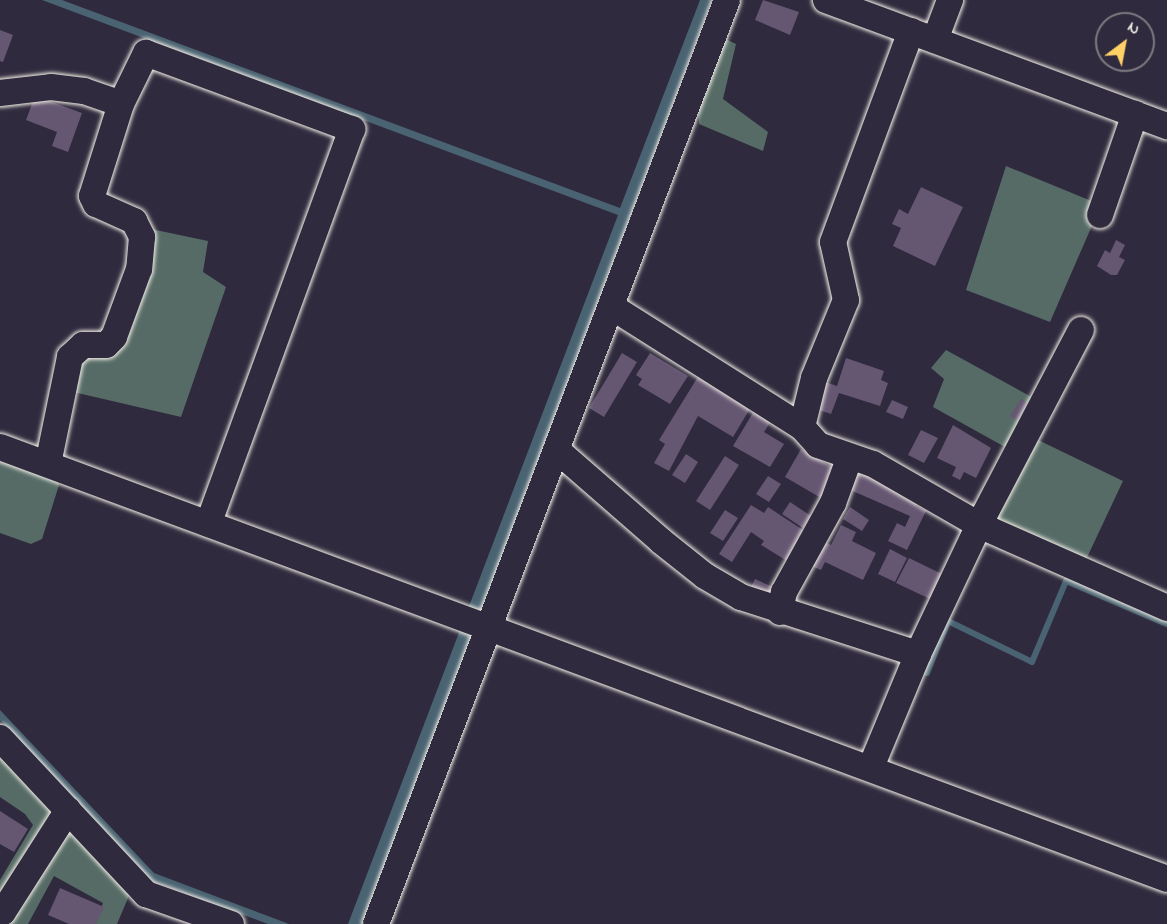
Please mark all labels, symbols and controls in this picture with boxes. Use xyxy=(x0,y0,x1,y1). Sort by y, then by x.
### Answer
north arrow xyxy=(1095,12,1155,72)
text: N xyxy=(1123,15,1144,41)

